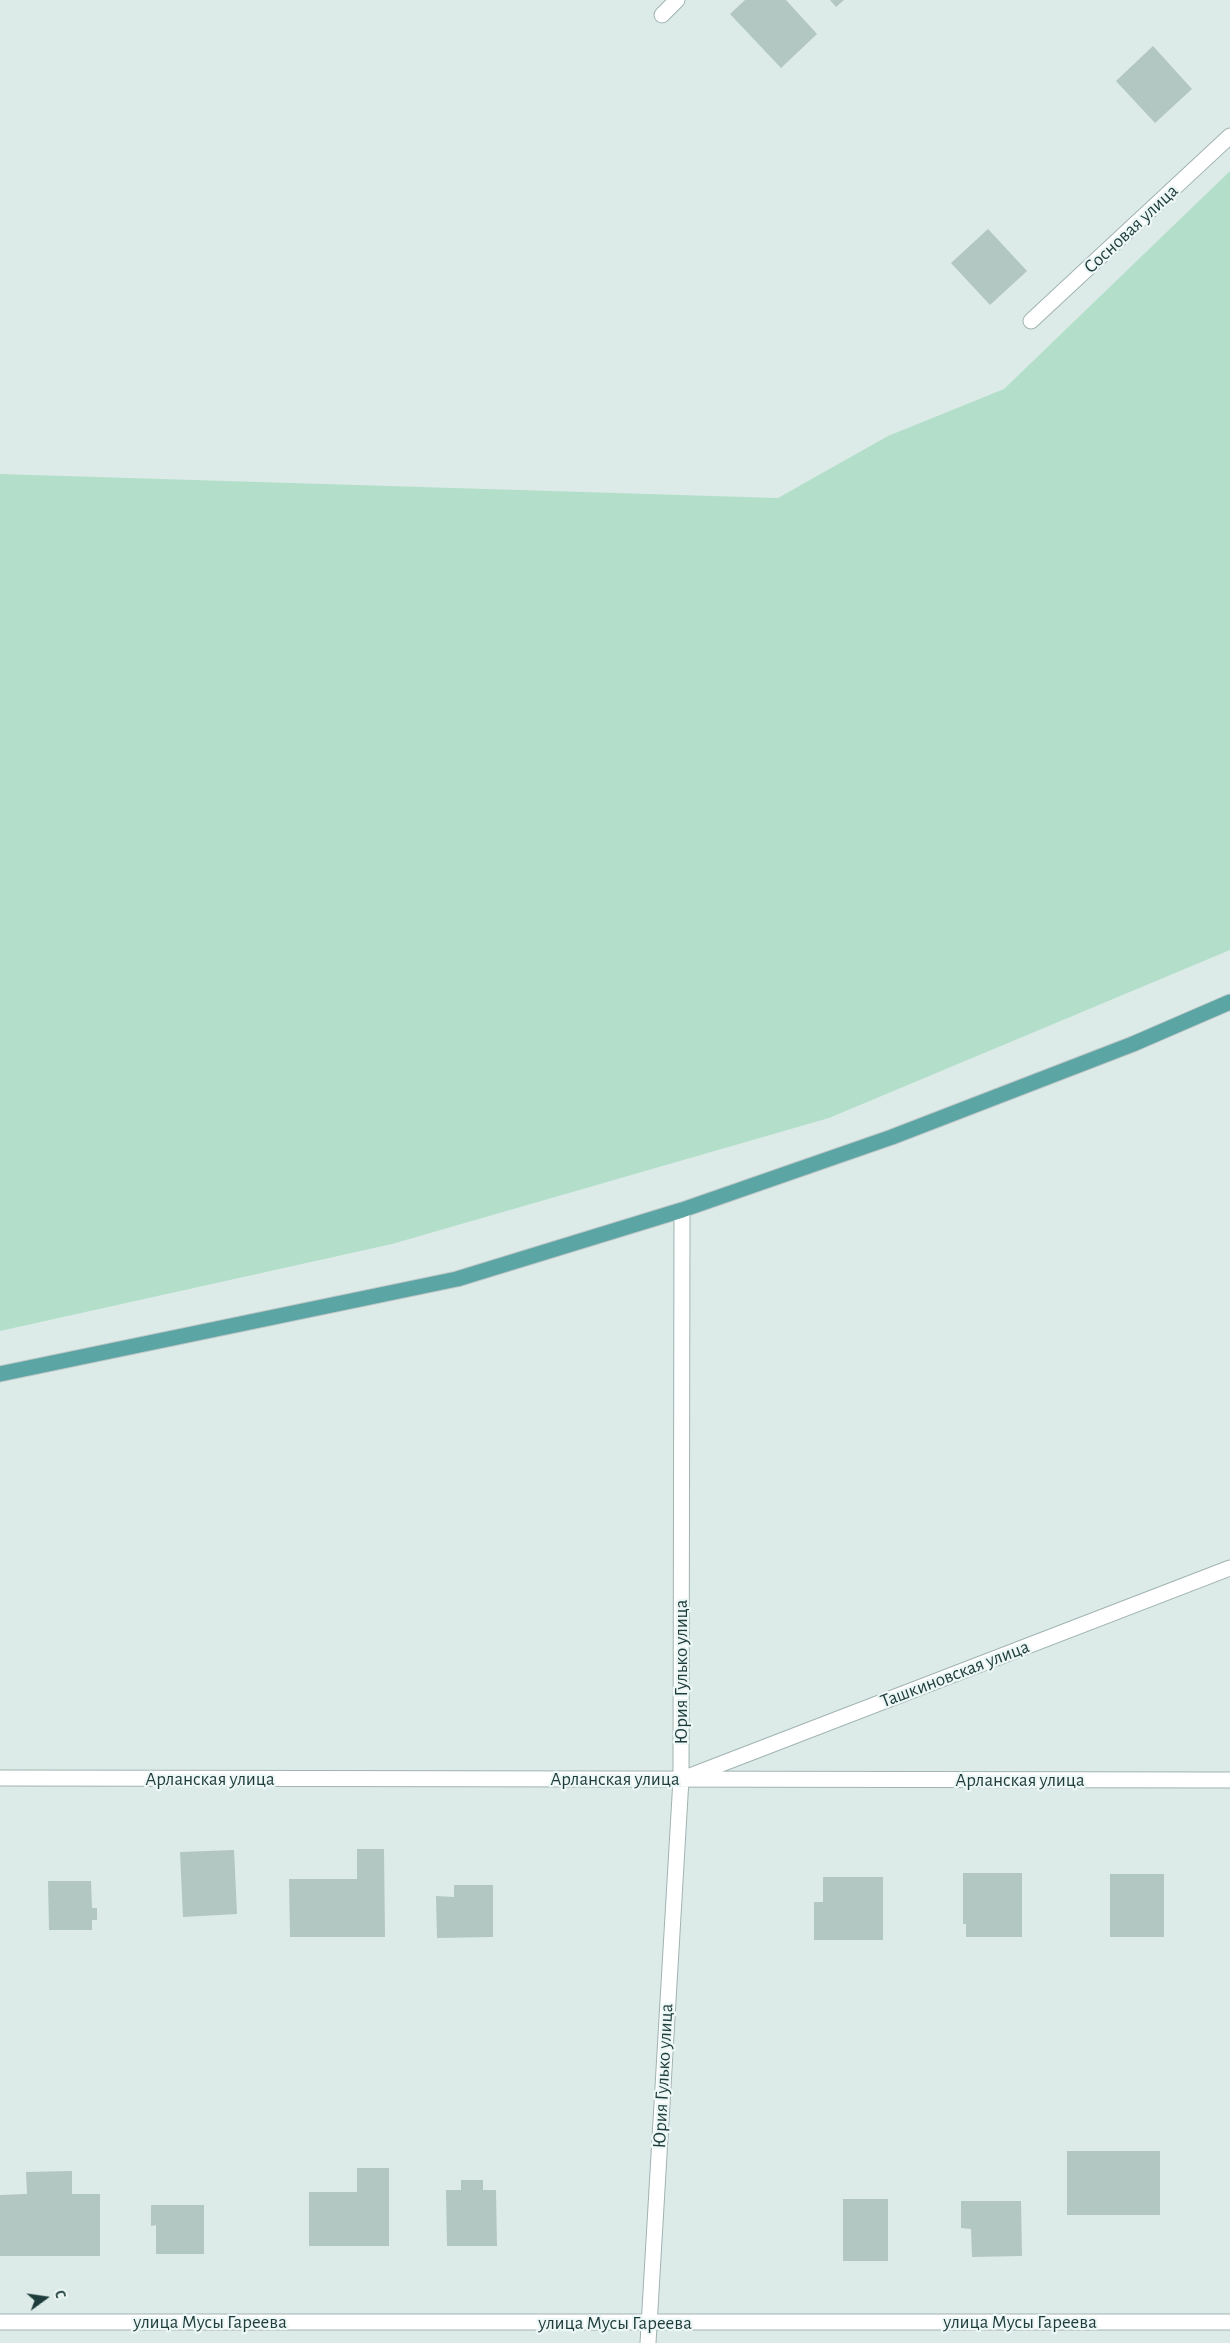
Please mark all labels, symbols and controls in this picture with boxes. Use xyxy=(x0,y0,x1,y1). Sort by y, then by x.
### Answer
street label: Сосновая улица xyxy=(1079,180,1183,278)
street label: Юрия Гулько улица xyxy=(670,1599,692,1745)
street label: Ташкиновская улица xyxy=(877,1635,1033,1713)
street label: Арланская улица xyxy=(145,1768,275,1790)
street label: Арланская улица xyxy=(550,1768,680,1790)
street label: Арланская улица xyxy=(955,1769,1085,1791)
street label: Юрия Гулько улица xyxy=(648,2003,678,2149)
north arrow xyxy=(20,2273,70,2323)
text: С xyxy=(52,2289,67,2300)
street label: улица Мусы Гареева xyxy=(133,2311,287,2333)
street label: улица Мусы Гареева xyxy=(943,2311,1097,2333)
street label: улица Мусы Гареева xyxy=(538,2312,692,2334)

